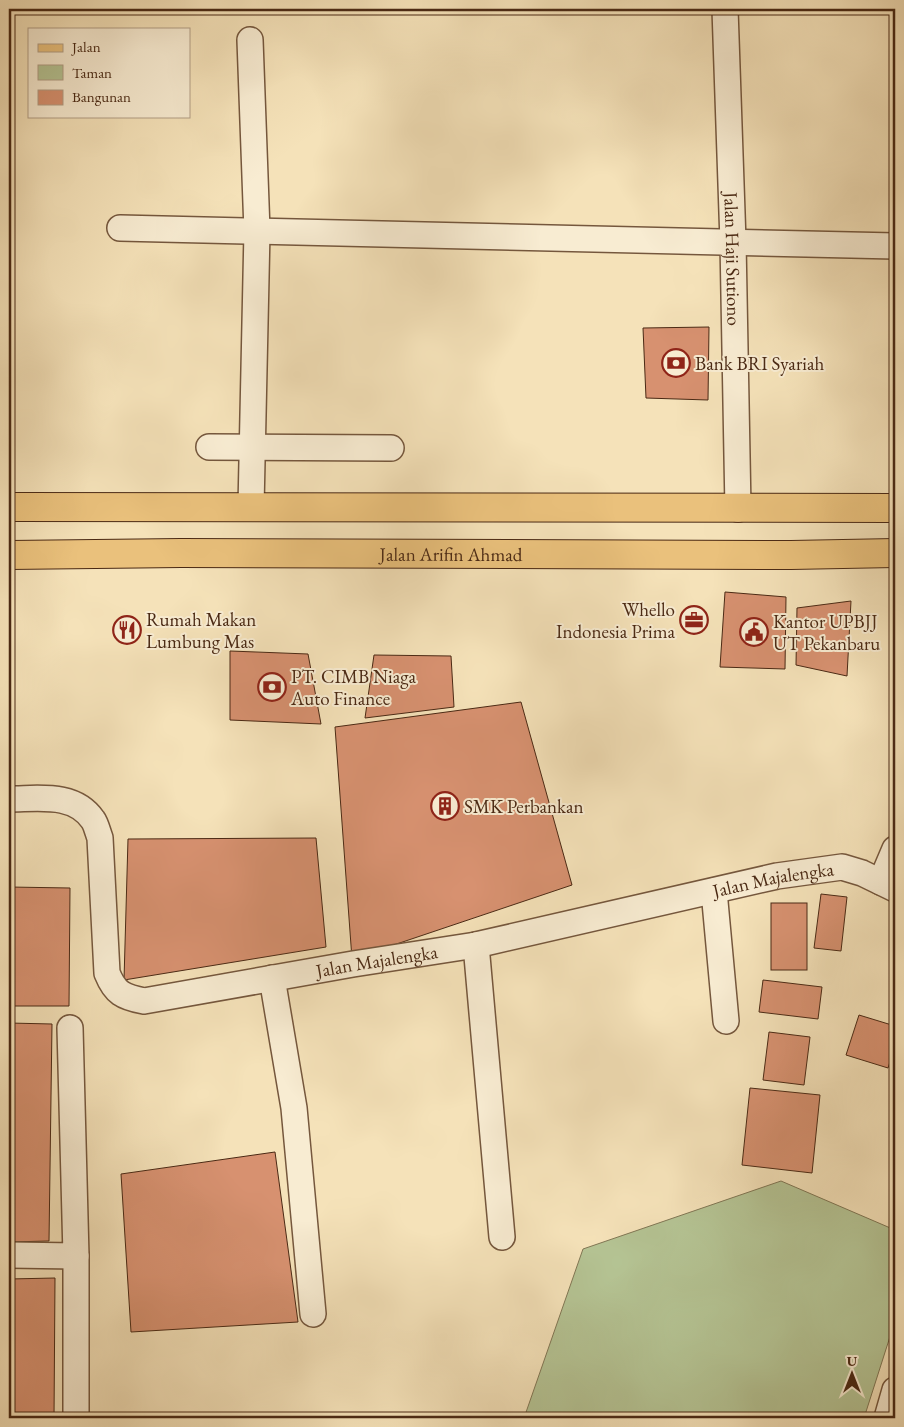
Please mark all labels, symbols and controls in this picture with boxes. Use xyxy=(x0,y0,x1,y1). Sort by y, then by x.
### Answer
legend xyxy=(28,28,190,118)
text: Jalan xyxy=(70,37,101,56)
text: Taman xyxy=(72,63,112,82)
text: Bangunan xyxy=(72,87,131,106)
street label: Jalan Haji Sutiono xyxy=(718,189,747,326)
bank icon: Bank BRI Syariah xyxy=(661,348,691,378)
place label: Bank BRI Syariah xyxy=(695,351,824,376)
street label: Jalan Arifin Ahmad xyxy=(377,542,523,567)
place label: Whello Indonesia Prima xyxy=(556,597,675,644)
office icon: Whello Indonesia Prima xyxy=(679,605,709,635)
place label: Rumah Makan Lumbung Mas xyxy=(146,607,256,654)
place label: Kantor UPBJJ UT Pekanbaru xyxy=(773,609,880,656)
restaurant icon: Rumah Makan Lumbung Mas xyxy=(112,615,142,645)
public building icon: Kantor UPBJJ UT Pekanbaru xyxy=(739,617,769,647)
place label: PT. CIMB Niaga Auto Finance xyxy=(290,664,417,711)
bank icon: PT. CIMB Niaga Auto Finance xyxy=(257,672,287,702)
building icon: SMK Perbankan xyxy=(430,791,460,821)
place label: SMK Perbankan xyxy=(464,794,584,819)
street label: Jalan Majalengka xyxy=(708,856,836,904)
street label: Jalan Majalengka xyxy=(312,939,440,984)
north arrow xyxy=(826,1350,876,1400)
text: U xyxy=(847,1352,858,1370)

